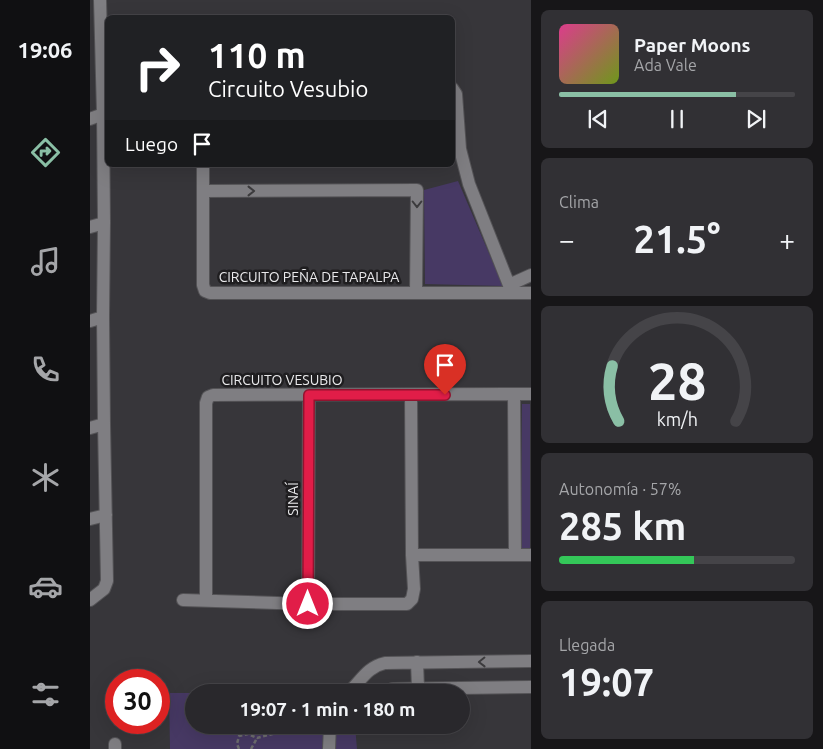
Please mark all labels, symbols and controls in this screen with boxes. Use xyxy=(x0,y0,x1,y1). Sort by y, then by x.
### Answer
text: Paper Moons xyxy=(634,34,751,56)
icon: right xyxy=(125,35,190,100)
text: 110 m xyxy=(208,35,306,75)
text: 19:06 xyxy=(17,37,73,62)
text: Ada Vale xyxy=(634,56,697,74)
text: Circuito Vesubio xyxy=(208,76,368,101)
icon: previous xyxy=(584,105,612,133)
icon: pause xyxy=(663,105,691,133)
icon: next xyxy=(742,105,770,133)
icon: arrive xyxy=(188,130,216,158)
text: Luego xyxy=(125,133,178,155)
icon: directions xyxy=(28,135,63,170)
one-way arrow xyxy=(248,186,256,196)
text: Clima xyxy=(559,193,599,211)
one-way arrow xyxy=(412,200,422,208)
text: 21.5° xyxy=(633,218,721,260)
text: − xyxy=(559,224,575,255)
text: + xyxy=(779,224,795,255)
icon: music xyxy=(28,244,63,279)
street label: CIRCUITO PEÑA DE TAPALPA xyxy=(219,268,399,285)
pin xyxy=(424,344,466,395)
icon: arrive xyxy=(431,351,459,379)
icon: phone xyxy=(28,352,63,387)
text: 28 xyxy=(648,352,706,410)
street label: CIRCUITO VESUBIO xyxy=(221,372,343,388)
text: km/h xyxy=(656,409,698,429)
icon: climate xyxy=(28,460,63,495)
text: Autonomía · 57% xyxy=(559,480,681,498)
street label: SINAÍ xyxy=(284,482,301,516)
text: 285 km xyxy=(559,505,686,547)
icon: car xyxy=(28,569,63,604)
position arrow xyxy=(281,577,333,629)
text: Llegada xyxy=(559,636,615,654)
one-way arrow xyxy=(478,657,486,667)
text: 19:07 xyxy=(559,661,654,703)
speed limit sign: 30 xyxy=(105,669,170,734)
icon: filters xyxy=(28,677,63,712)
text: 19:07 · 1 min · 180 m xyxy=(240,698,415,720)

